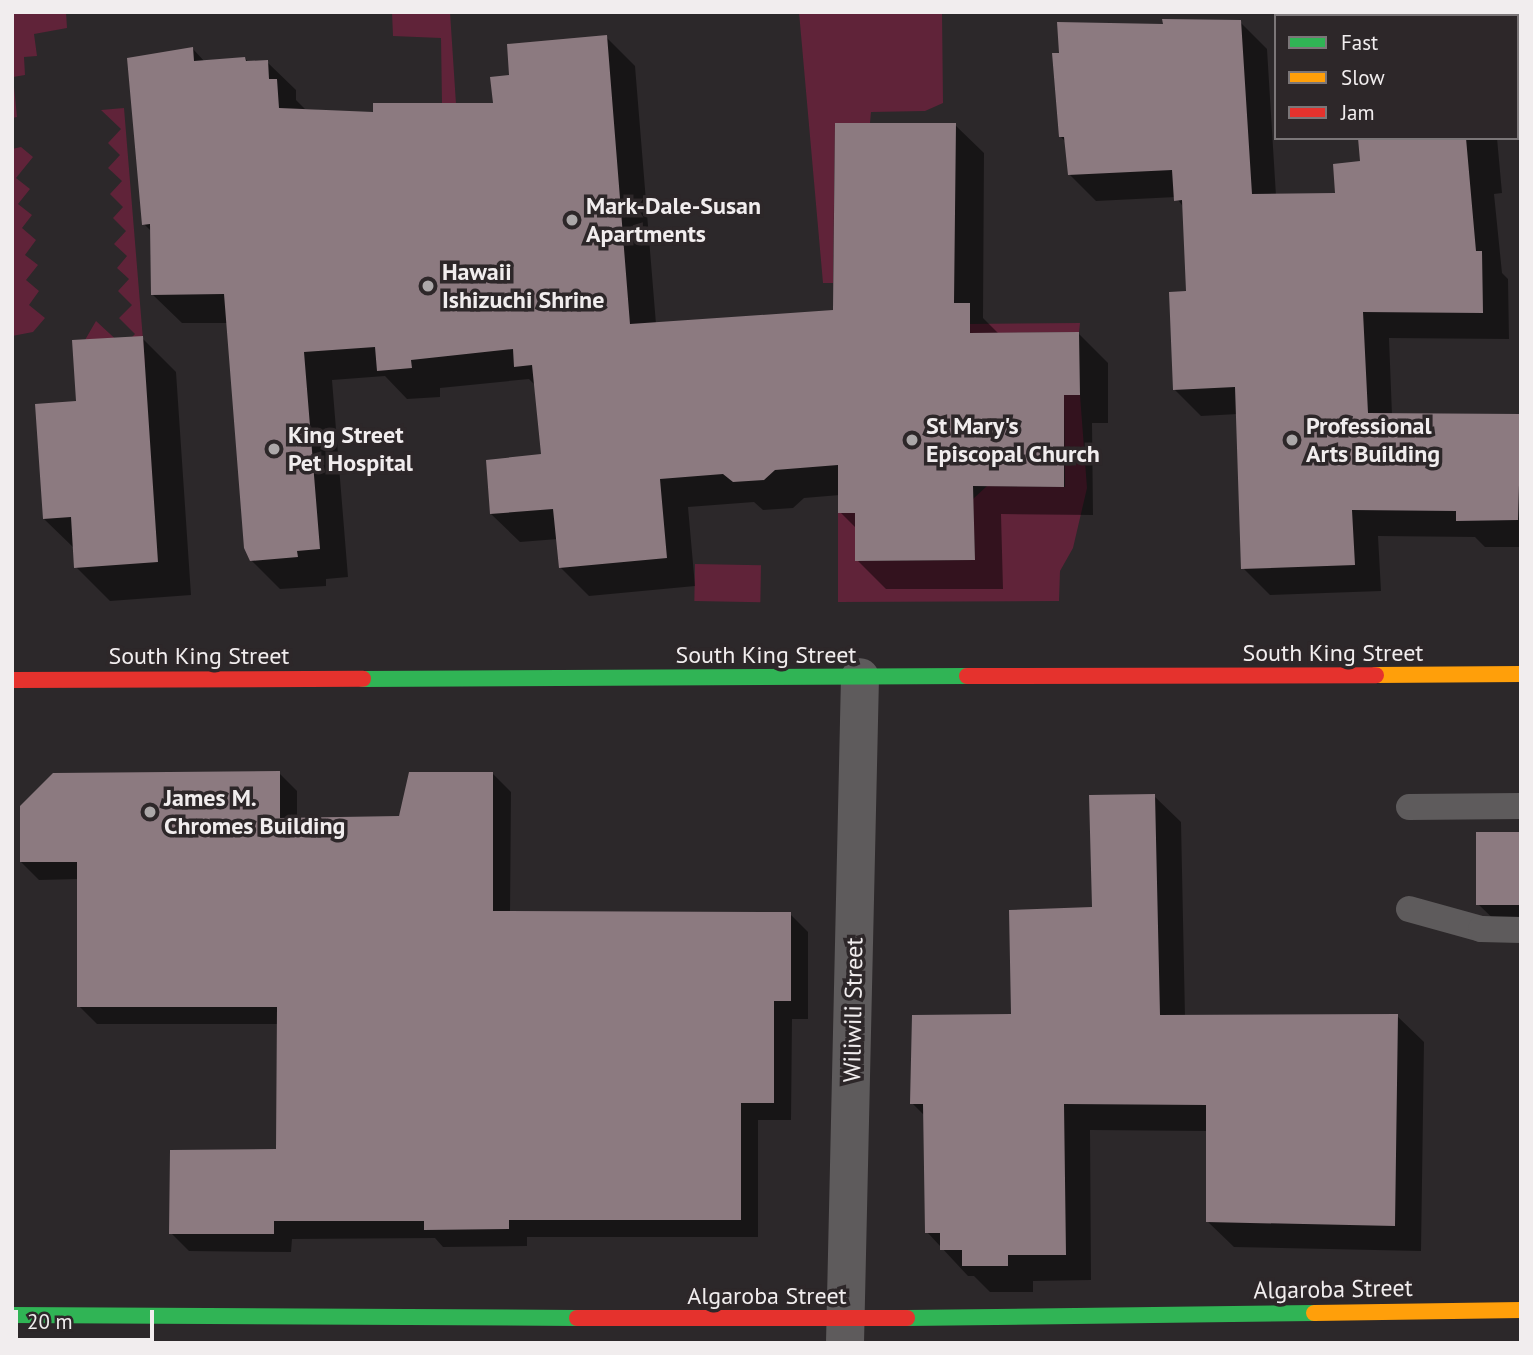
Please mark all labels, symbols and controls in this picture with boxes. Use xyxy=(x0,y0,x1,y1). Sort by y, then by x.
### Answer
legend xyxy=(1274,14,1519,140)
text: Fast xyxy=(1341,29,1378,56)
text: Slow xyxy=(1341,64,1385,91)
text: Jam xyxy=(1341,99,1375,126)
place label: Mark-Dale-Susan Apartments xyxy=(586,192,761,248)
marker: Mark-Dale-Susan Apartments xyxy=(564,212,580,228)
place label: Hawaii Ishizuchi Shrine xyxy=(442,258,604,314)
marker: Hawaii Ishizuchi Shrine xyxy=(420,278,436,294)
place label: St Mary's Episcopal Church xyxy=(926,412,1100,468)
place label: Professional Arts Building xyxy=(1306,412,1440,468)
place label: King Street Pet Hospital xyxy=(288,421,413,477)
marker: St Mary's Episcopal Church xyxy=(904,432,920,448)
marker: Professional Arts Building xyxy=(1284,432,1300,448)
marker: King Street Pet Hospital xyxy=(266,441,282,457)
street label: South King Street xyxy=(1242,639,1424,667)
street label: South King Street xyxy=(675,641,857,669)
street label: South King Street xyxy=(108,642,290,670)
place label: James M. Chromes Building xyxy=(164,784,345,840)
marker: James M. Chromes Building xyxy=(142,804,158,820)
street label: Wiliwili Street xyxy=(837,937,869,1083)
street label: Algaroba Street xyxy=(1253,1273,1413,1305)
street label: Algaroba Street xyxy=(687,1282,847,1310)
scale bar xyxy=(18,1296,158,1340)
text: 20 m xyxy=(27,1308,73,1335)

